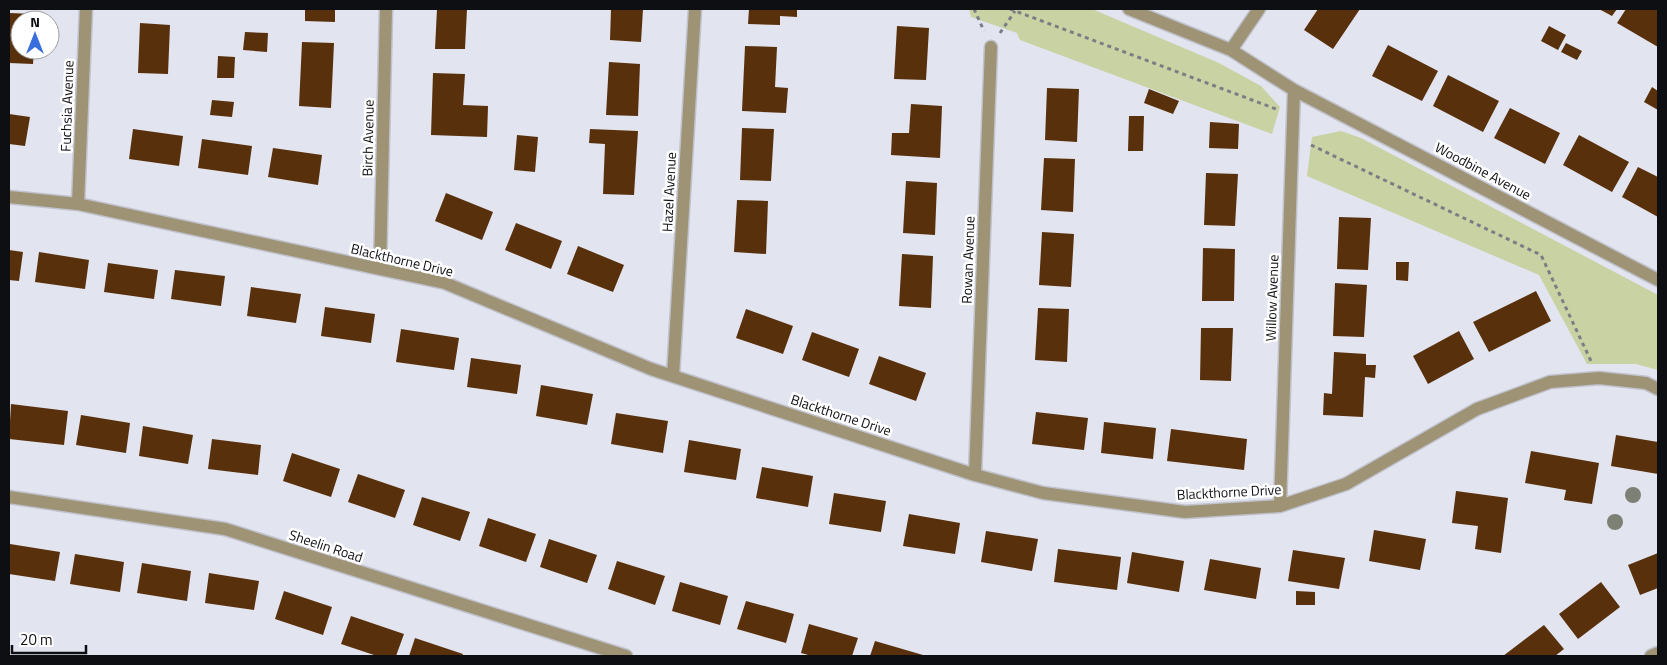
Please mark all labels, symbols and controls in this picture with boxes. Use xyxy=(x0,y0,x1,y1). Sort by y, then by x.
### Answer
north arrow xyxy=(10,10,60,60)
text: N xyxy=(30,11,40,32)
street label: Fuchsia Avenue xyxy=(54,60,79,152)
street label: Birch Avenue xyxy=(356,99,379,177)
street label: Woodbine Avenue xyxy=(1431,136,1535,205)
street label: Hazel Avenue xyxy=(656,151,681,232)
street label: Rowan Avenue xyxy=(955,216,980,304)
street label: Blackthorne Drive xyxy=(349,238,455,282)
street label: Willow Avenue xyxy=(1259,254,1284,342)
street label: Blackthorne Drive xyxy=(788,388,894,441)
street label: Blackthorne Drive xyxy=(1176,478,1282,505)
street label: Sheelin Road xyxy=(287,524,366,567)
scale bar xyxy=(12,622,86,654)
text: 20 m xyxy=(20,628,53,651)

